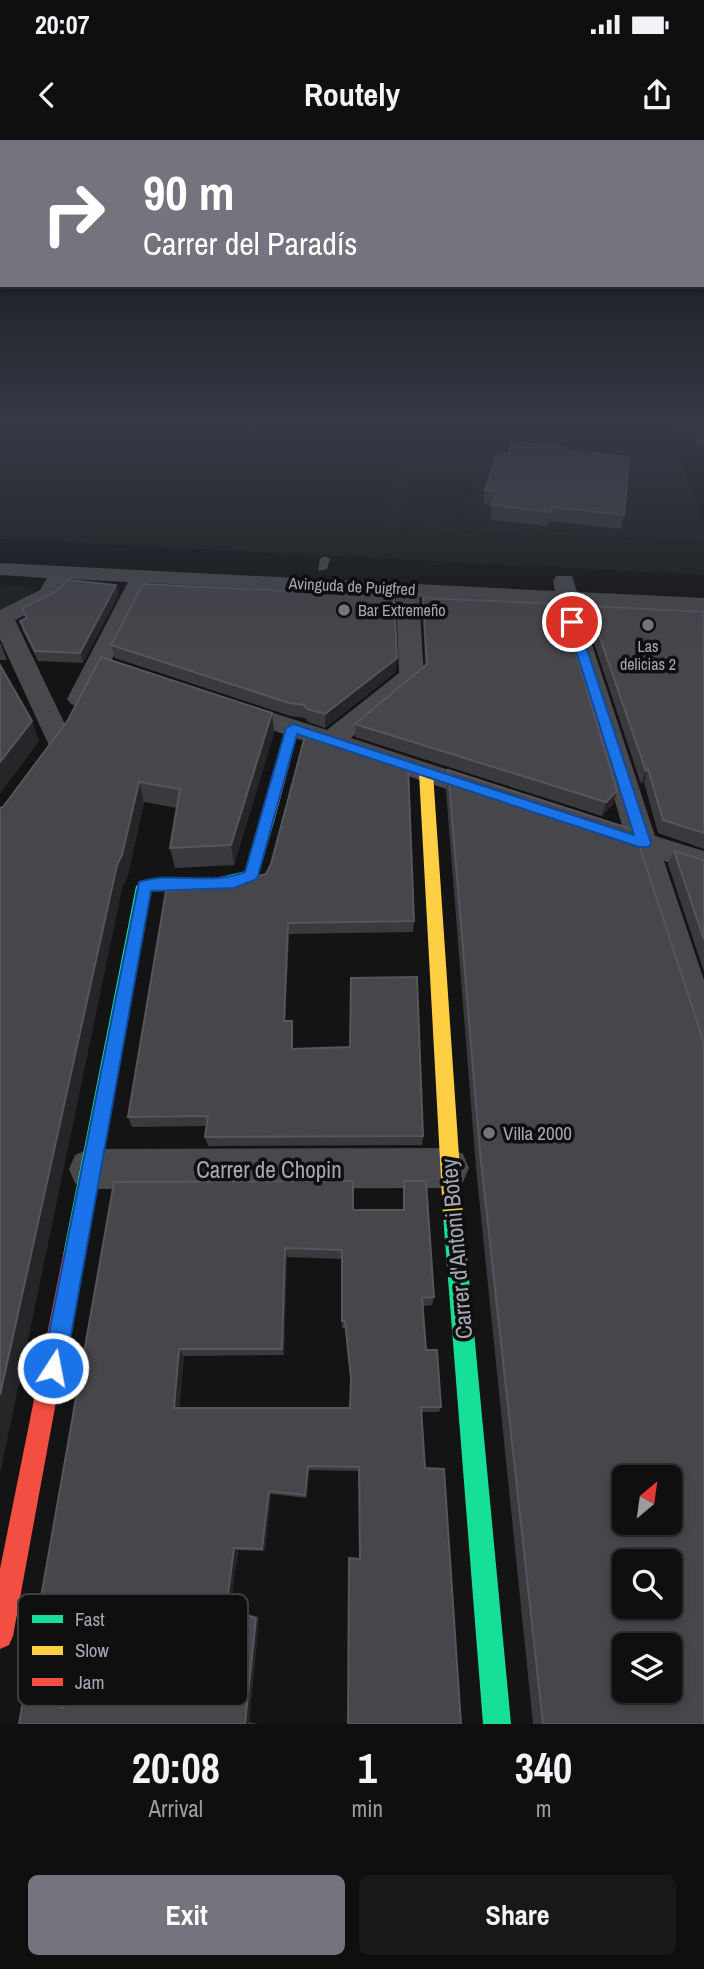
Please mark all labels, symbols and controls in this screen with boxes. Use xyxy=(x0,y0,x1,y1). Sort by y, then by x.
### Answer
text: 20:07 xyxy=(35,7,90,42)
text: Routely xyxy=(304,73,400,116)
icon: back xyxy=(28,76,66,114)
icon: share xyxy=(638,76,676,114)
text: 90 m xyxy=(143,159,235,225)
icon: right xyxy=(28,168,119,259)
text: Carrer del Paradís xyxy=(143,222,357,265)
street label: Avinguda de Puigfred xyxy=(287,572,416,600)
pin xyxy=(542,592,602,652)
place label: Bar Extremeño xyxy=(358,599,446,621)
marker: Bar Extremeño xyxy=(336,602,352,618)
icon: arrive xyxy=(553,603,591,641)
marker: Las delicias 2 xyxy=(640,617,656,633)
place label: Las delicias 2 xyxy=(620,635,676,675)
place label: Villa 2000 xyxy=(503,1120,572,1146)
marker: Villa 2000 xyxy=(481,1125,497,1141)
street label: Carrer de Chopin xyxy=(196,1154,342,1185)
street label: Carrer d'Antoni Botey xyxy=(433,1157,479,1340)
position arrow xyxy=(16,1331,90,1405)
north arrow xyxy=(612,1465,682,1535)
map controls xyxy=(612,1465,682,1703)
button: search xyxy=(612,1549,682,1619)
legend xyxy=(18,1594,248,1706)
text: Fast xyxy=(75,1606,105,1632)
button: layers xyxy=(612,1633,682,1703)
text: Slow xyxy=(75,1637,110,1663)
text: Jam xyxy=(75,1669,104,1695)
text: 20:08 xyxy=(132,1740,220,1796)
text: 1 xyxy=(358,1740,377,1796)
text: 340 xyxy=(515,1740,572,1796)
text: Arrival xyxy=(149,1793,203,1824)
text: min xyxy=(352,1793,383,1824)
text: m xyxy=(536,1793,551,1824)
button: Exit xyxy=(28,1875,345,1955)
button: Share xyxy=(359,1875,676,1955)

